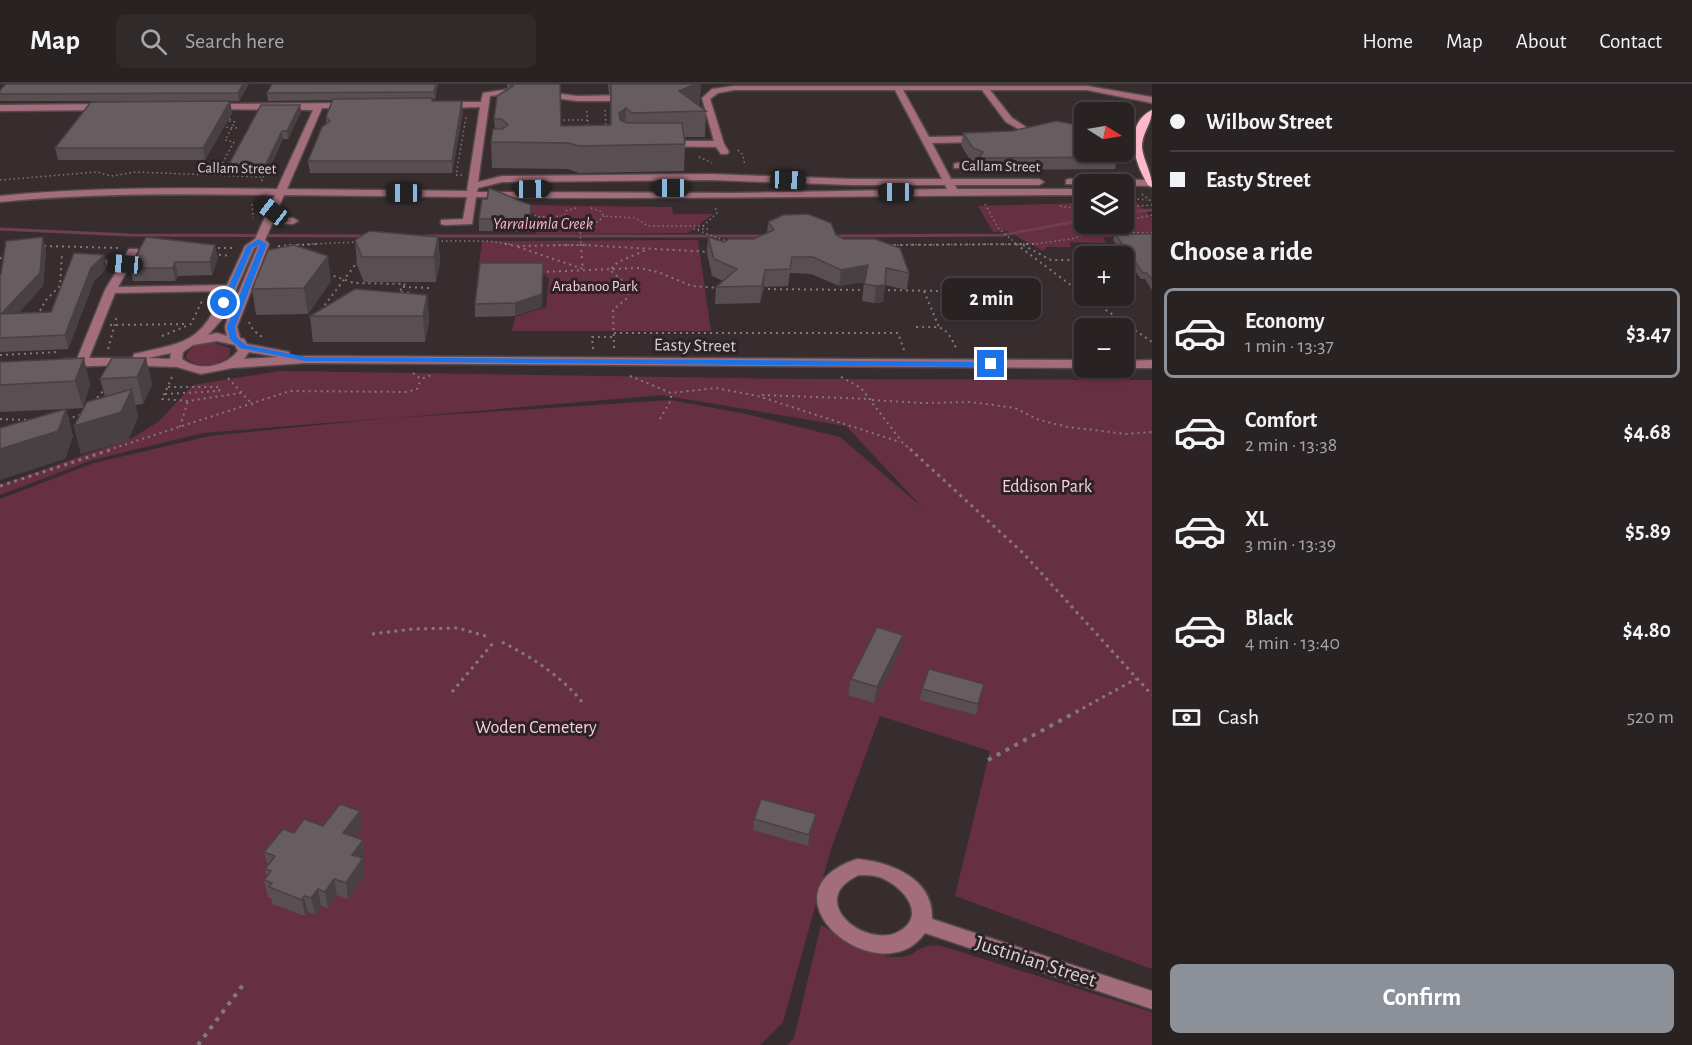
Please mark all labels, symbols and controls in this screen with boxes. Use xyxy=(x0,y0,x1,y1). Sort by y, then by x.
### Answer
search box xyxy=(116,14,536,68)
icon: search xyxy=(137,25,170,58)
text: Map xyxy=(30,27,80,55)
text: Search here xyxy=(185,30,284,52)
text: Home xyxy=(1362,31,1413,52)
text: Map xyxy=(1446,31,1483,52)
text: About xyxy=(1516,31,1566,52)
text: Contact xyxy=(1599,31,1662,52)
north arrow xyxy=(1074,102,1134,162)
map controls xyxy=(1074,102,1134,378)
text: Wilbow Street xyxy=(1206,111,1332,133)
street label: Callam Street xyxy=(962,158,1041,175)
street label: Callam Street xyxy=(198,160,277,177)
text: Easty Street xyxy=(1206,169,1311,191)
car xyxy=(770,170,806,190)
button: layers xyxy=(1074,174,1134,234)
car xyxy=(653,179,689,197)
car xyxy=(514,180,550,198)
car xyxy=(878,183,914,201)
car xyxy=(386,184,422,202)
car xyxy=(252,193,292,229)
water label: Yarralumla Creek xyxy=(493,216,593,232)
text: Choose a ride xyxy=(1170,238,1313,265)
button: + xyxy=(1074,246,1134,306)
car xyxy=(106,253,144,275)
callout: 2 min xyxy=(942,277,1040,319)
park label: Arabanoo Park xyxy=(552,279,638,294)
route start xyxy=(210,289,237,316)
text: 2 min xyxy=(969,289,1014,309)
icon: car xyxy=(1173,306,1227,360)
text: Economy xyxy=(1245,310,1325,332)
button: − xyxy=(1074,318,1134,378)
text: $3.47 xyxy=(1626,322,1671,344)
street label: Easty Street xyxy=(654,336,736,356)
text: 1 min · 13:37 xyxy=(1245,336,1334,356)
route end xyxy=(977,350,1004,377)
icon: car xyxy=(1173,405,1227,459)
text: Comfort xyxy=(1245,409,1317,431)
text: $4.68 xyxy=(1624,421,1671,443)
text: 2 min · 13:38 xyxy=(1245,435,1337,455)
park label: Eddison Park xyxy=(1002,478,1093,496)
icon: car xyxy=(1173,504,1227,558)
text: XL xyxy=(1245,508,1268,530)
text: $5.89 xyxy=(1625,520,1671,542)
text: 3 min · 13:39 xyxy=(1245,534,1336,554)
icon: car xyxy=(1173,603,1227,657)
text: Black xyxy=(1245,607,1293,629)
text: $4.80 xyxy=(1623,619,1671,641)
text: 4 min · 13:40 xyxy=(1245,633,1340,653)
icon: cash xyxy=(1170,701,1203,734)
text: Cash xyxy=(1218,706,1259,728)
text: 520 m xyxy=(1627,707,1674,727)
park label: Woden Cemetery xyxy=(475,719,597,737)
street label: Justinian Street xyxy=(973,932,1099,991)
button: Confirm xyxy=(1170,964,1674,1033)

